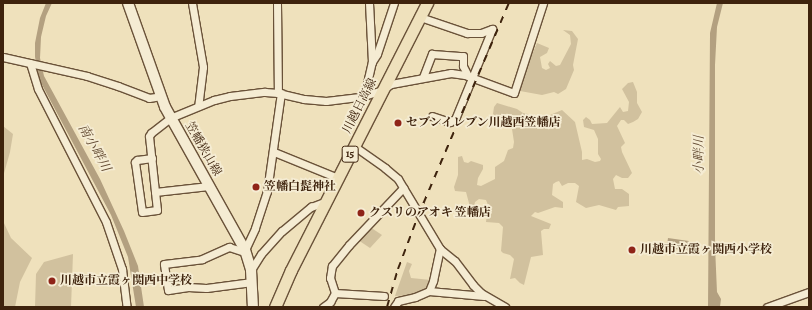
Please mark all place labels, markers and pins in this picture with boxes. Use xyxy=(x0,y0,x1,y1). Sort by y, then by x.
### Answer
place label: セブンイレブン川越西笠幡店 xyxy=(406,116,562,130)
marker: セブンイレブン川越西笠幡店 xyxy=(393,118,403,128)
place label: 笠幡白髭神社 xyxy=(264,180,336,194)
marker: 笠幡白髭神社 xyxy=(251,182,261,192)
place label: クスリのアオキ 笠幡店 xyxy=(369,206,491,220)
marker: クスリのアオキ 笠幡店 xyxy=(356,208,366,218)
place label: 川越市立霞ヶ関西小学校 xyxy=(640,243,772,257)
marker: 川越市立霞ヶ関西小学校 xyxy=(627,245,637,255)
place label: 川越市立霞ヶ関西中学校 xyxy=(60,274,192,288)
marker: 川越市立霞ヶ関西中学校 xyxy=(47,276,57,286)

